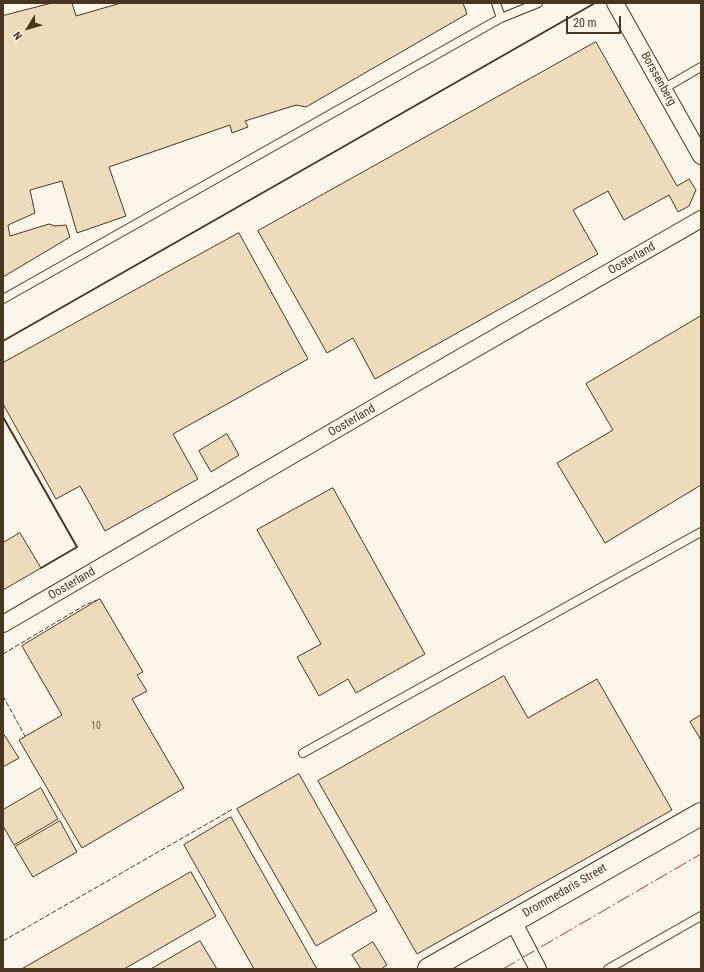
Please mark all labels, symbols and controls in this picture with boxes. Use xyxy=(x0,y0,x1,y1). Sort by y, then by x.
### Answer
north arrow xyxy=(8,8,48,48)
scale bar xyxy=(568,8,623,34)
text: 20 m xyxy=(573,16,597,30)
text: N xyxy=(11,29,25,42)
street label: Borssenberg xyxy=(637,49,679,109)
street label: Oosterland xyxy=(606,240,658,278)
street label: Oosterland xyxy=(326,402,378,440)
street label: Oosterland xyxy=(46,565,98,603)
house number: 10 xyxy=(91,720,101,732)
street label: Drommedaris Street xyxy=(520,861,610,921)

